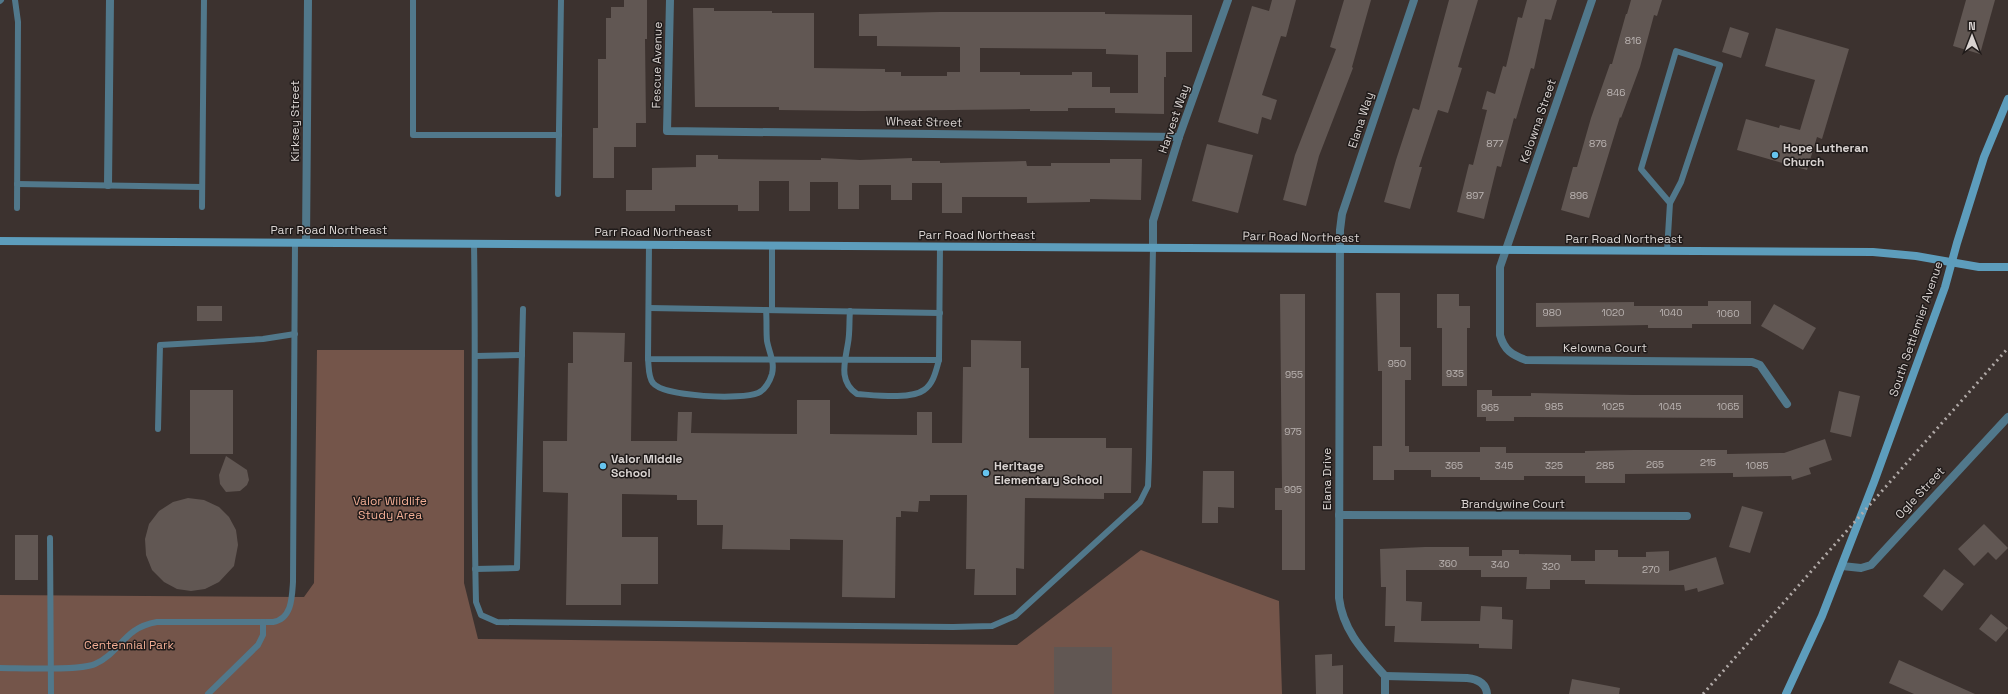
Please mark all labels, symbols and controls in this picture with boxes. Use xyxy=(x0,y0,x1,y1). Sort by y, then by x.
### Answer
north arrow xyxy=(1952,16,1992,56)
text: N xyxy=(1968,19,1976,33)
street label: Fescue Avenue xyxy=(648,21,666,109)
house number: 816 xyxy=(1625,34,1641,47)
street label: Kelowna Street xyxy=(1516,77,1560,165)
street label: Kirksey Street xyxy=(287,80,303,162)
street label: Harvest Way xyxy=(1155,82,1193,156)
house number: 846 xyxy=(1607,86,1625,99)
street label: Elana Way xyxy=(1344,90,1378,150)
street label: Wheat Street xyxy=(885,113,963,131)
house number: 877 xyxy=(1486,137,1504,150)
house number: 876 xyxy=(1589,137,1607,150)
place label: Hope Lutheran Church xyxy=(1783,140,1868,170)
marker: Hope Lutheran Church xyxy=(1770,150,1780,160)
house number: 897 xyxy=(1466,189,1484,202)
house number: 896 xyxy=(1570,189,1588,202)
street label: Parr Road Northeast xyxy=(270,222,388,238)
street label: Parr Road Northeast xyxy=(594,224,712,240)
street label: Parr Road Northeast xyxy=(918,227,1036,243)
street label: Parr Road Northeast xyxy=(1242,228,1360,246)
street label: Parr Road Northeast xyxy=(1565,231,1683,247)
street label: South Settlemier Avenue xyxy=(1885,259,1947,399)
house number: 980 xyxy=(1543,306,1561,319)
house number: 1020 xyxy=(1601,306,1625,319)
house number: 1040 xyxy=(1659,306,1683,319)
house number: 1060 xyxy=(1716,307,1740,320)
street label: Kelowna Court xyxy=(1563,340,1647,356)
house number: 950 xyxy=(1388,357,1406,370)
house number: 935 xyxy=(1446,367,1464,380)
house number: 955 xyxy=(1285,368,1303,381)
house number: 985 xyxy=(1545,400,1563,413)
house number: 1025 xyxy=(1602,400,1624,413)
house number: 1045 xyxy=(1659,400,1681,413)
house number: 1065 xyxy=(1717,400,1739,413)
house number: 965 xyxy=(1481,401,1499,414)
house number: 975 xyxy=(1284,425,1302,438)
street label: Elana Drive xyxy=(1319,448,1335,510)
place label: Valor Middle School xyxy=(611,451,683,481)
house number: 215 xyxy=(1700,456,1716,469)
place label: Heritage Elementary School xyxy=(994,458,1102,488)
house number: 265 xyxy=(1646,458,1664,471)
house number: 365 xyxy=(1445,459,1463,472)
house number: 345 xyxy=(1495,459,1513,472)
house number: 325 xyxy=(1545,459,1563,472)
house number: 285 xyxy=(1596,459,1614,472)
house number: 1085 xyxy=(1746,459,1768,472)
marker: Valor Middle School xyxy=(598,461,608,471)
street label: Ogle Street xyxy=(1892,464,1948,522)
marker: Heritage Elementary School xyxy=(981,468,991,478)
house number: 995 xyxy=(1284,483,1302,496)
park label: Valor Wildlife Study Area xyxy=(353,493,427,523)
street label: Brandywine Court xyxy=(1461,496,1565,512)
house number: 360 xyxy=(1439,557,1457,570)
house number: 340 xyxy=(1491,558,1509,571)
house number: 320 xyxy=(1542,560,1560,573)
house number: 270 xyxy=(1642,563,1660,576)
park label: Centennial Park xyxy=(84,637,175,653)

